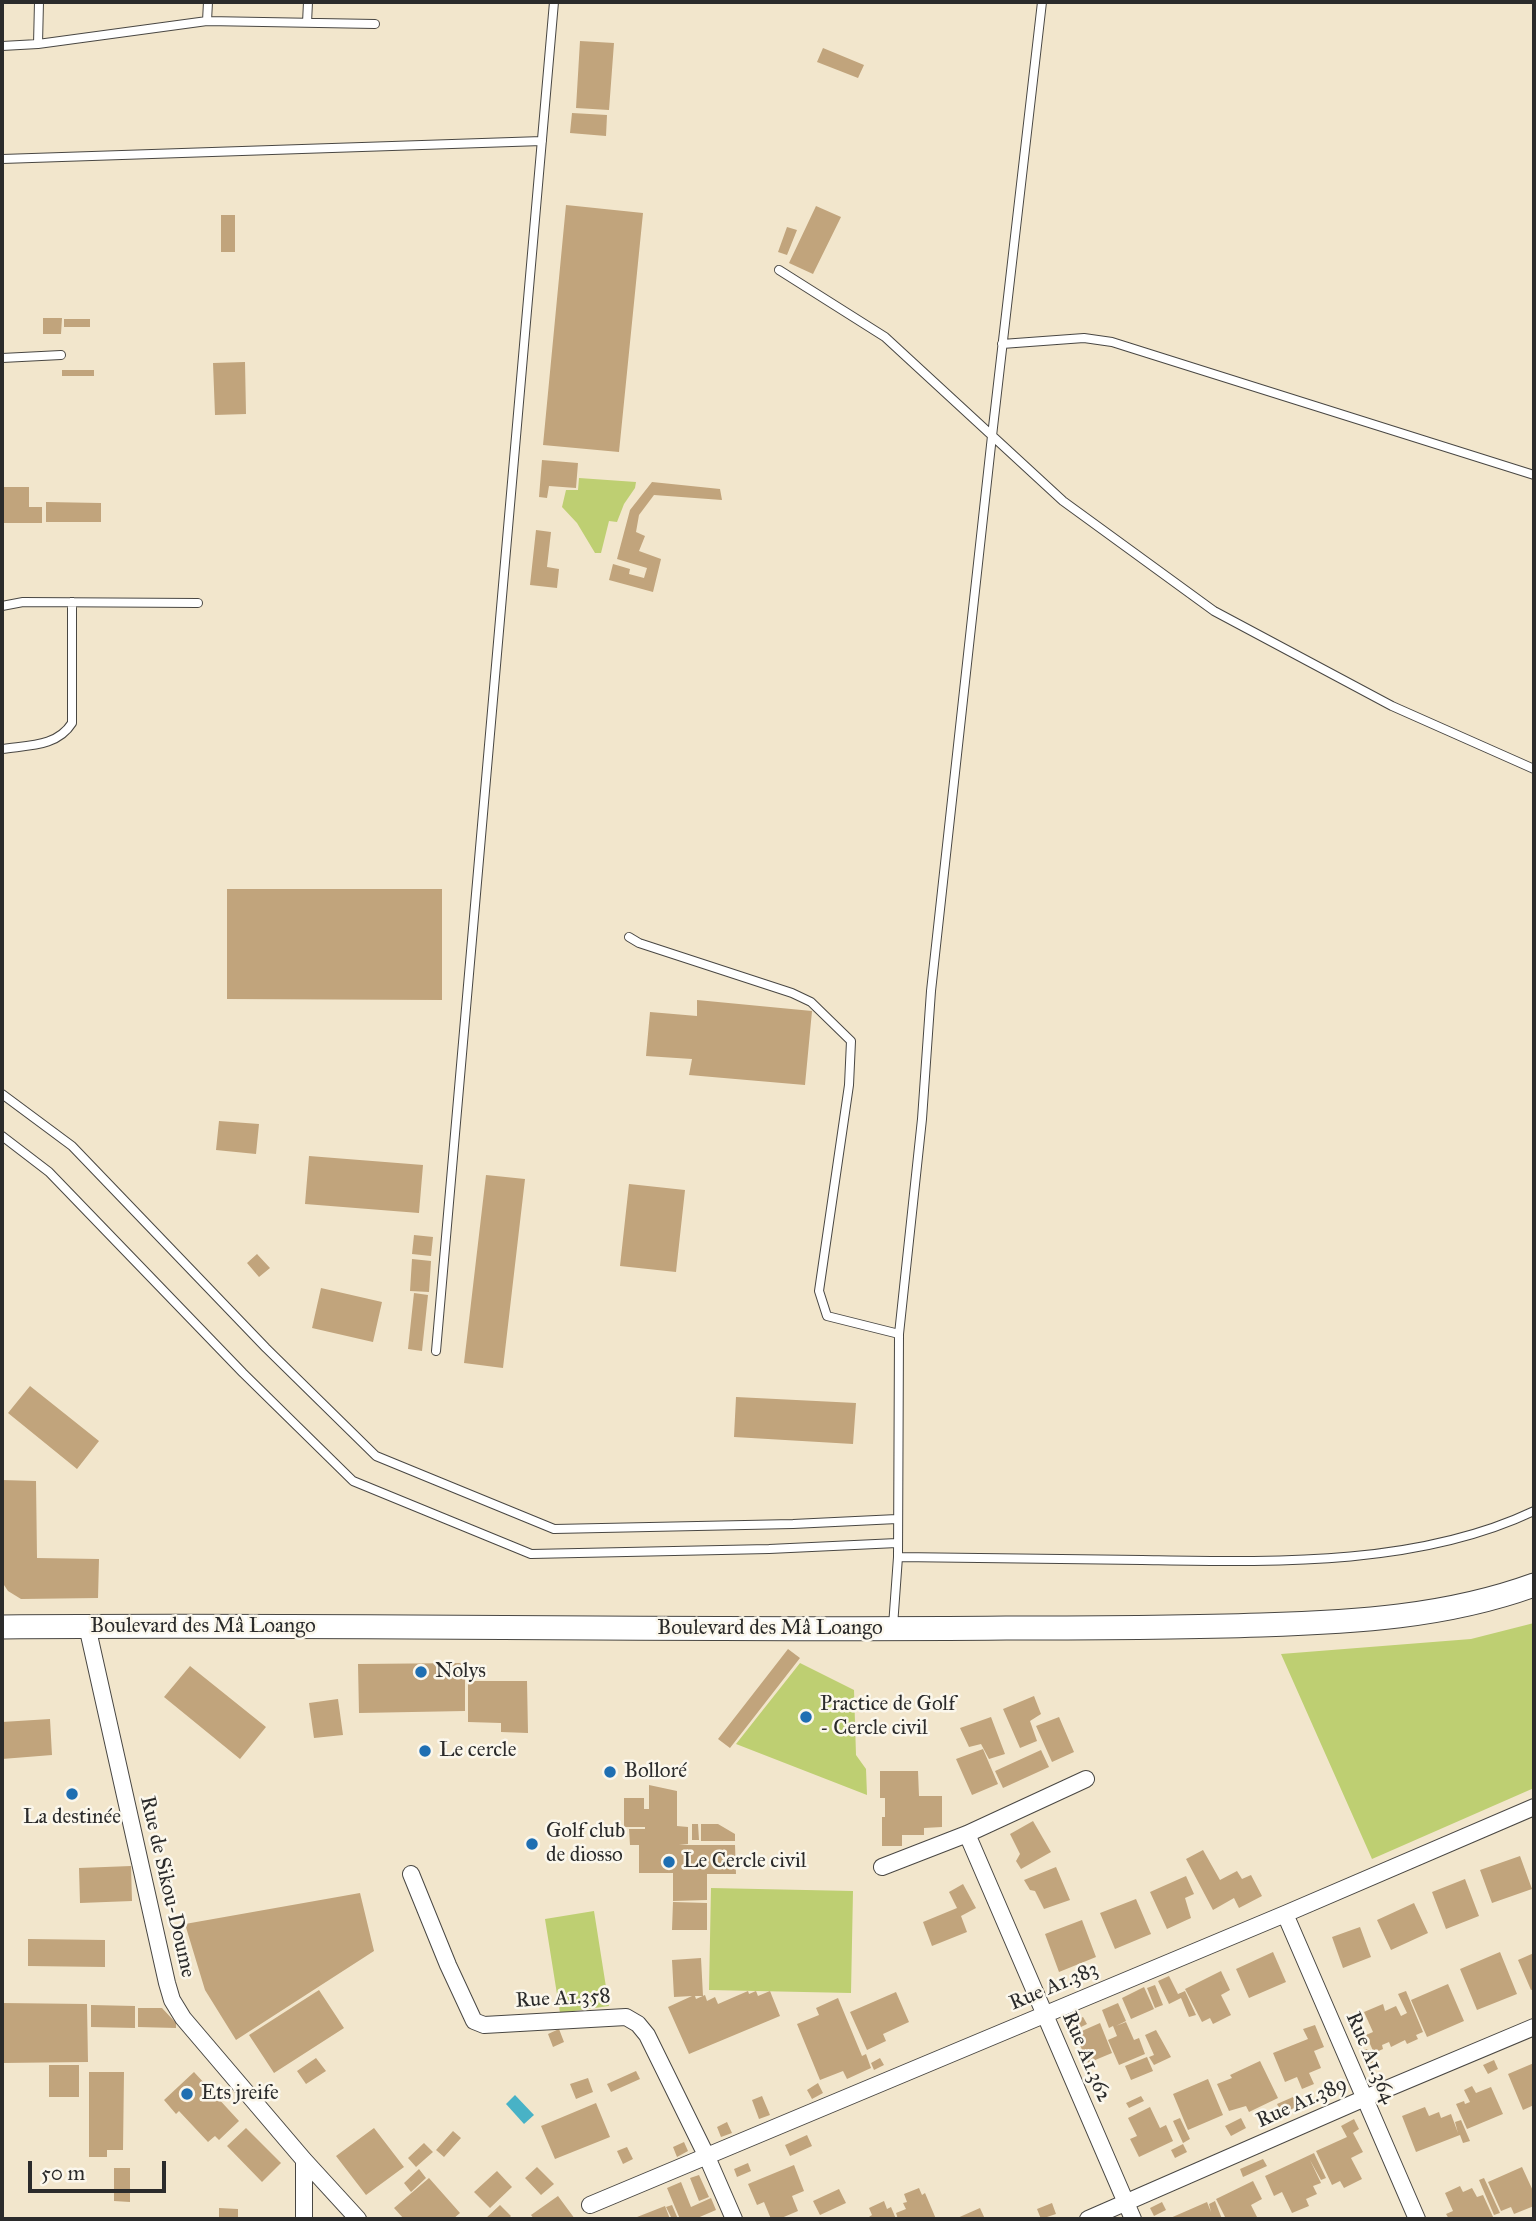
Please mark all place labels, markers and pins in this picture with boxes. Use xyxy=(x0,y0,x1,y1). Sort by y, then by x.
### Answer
place label: Nolys xyxy=(435,1659,486,1685)
marker: Nolys xyxy=(413,1664,429,1680)
place label: Practice de Golf - Cercle civil xyxy=(820,1692,955,1742)
marker: Practice de Golf - Cercle civil xyxy=(798,1709,814,1725)
place label: Le cercle xyxy=(439,1738,516,1764)
marker: Le cercle xyxy=(417,1743,433,1759)
place label: Bolloré xyxy=(624,1759,687,1785)
marker: Bolloré xyxy=(602,1764,618,1780)
marker: La destinée xyxy=(64,1786,80,1802)
place label: La destinée xyxy=(23,1805,121,1831)
place label: Golf club de diosso xyxy=(546,1819,625,1869)
marker: Golf club de diosso xyxy=(524,1836,540,1852)
place label: Le Cercle civil xyxy=(683,1849,806,1875)
marker: Le Cercle civil xyxy=(661,1854,677,1870)
place label: Ets jreife xyxy=(201,2081,279,2107)
marker: Ets jreife xyxy=(179,2086,195,2102)

